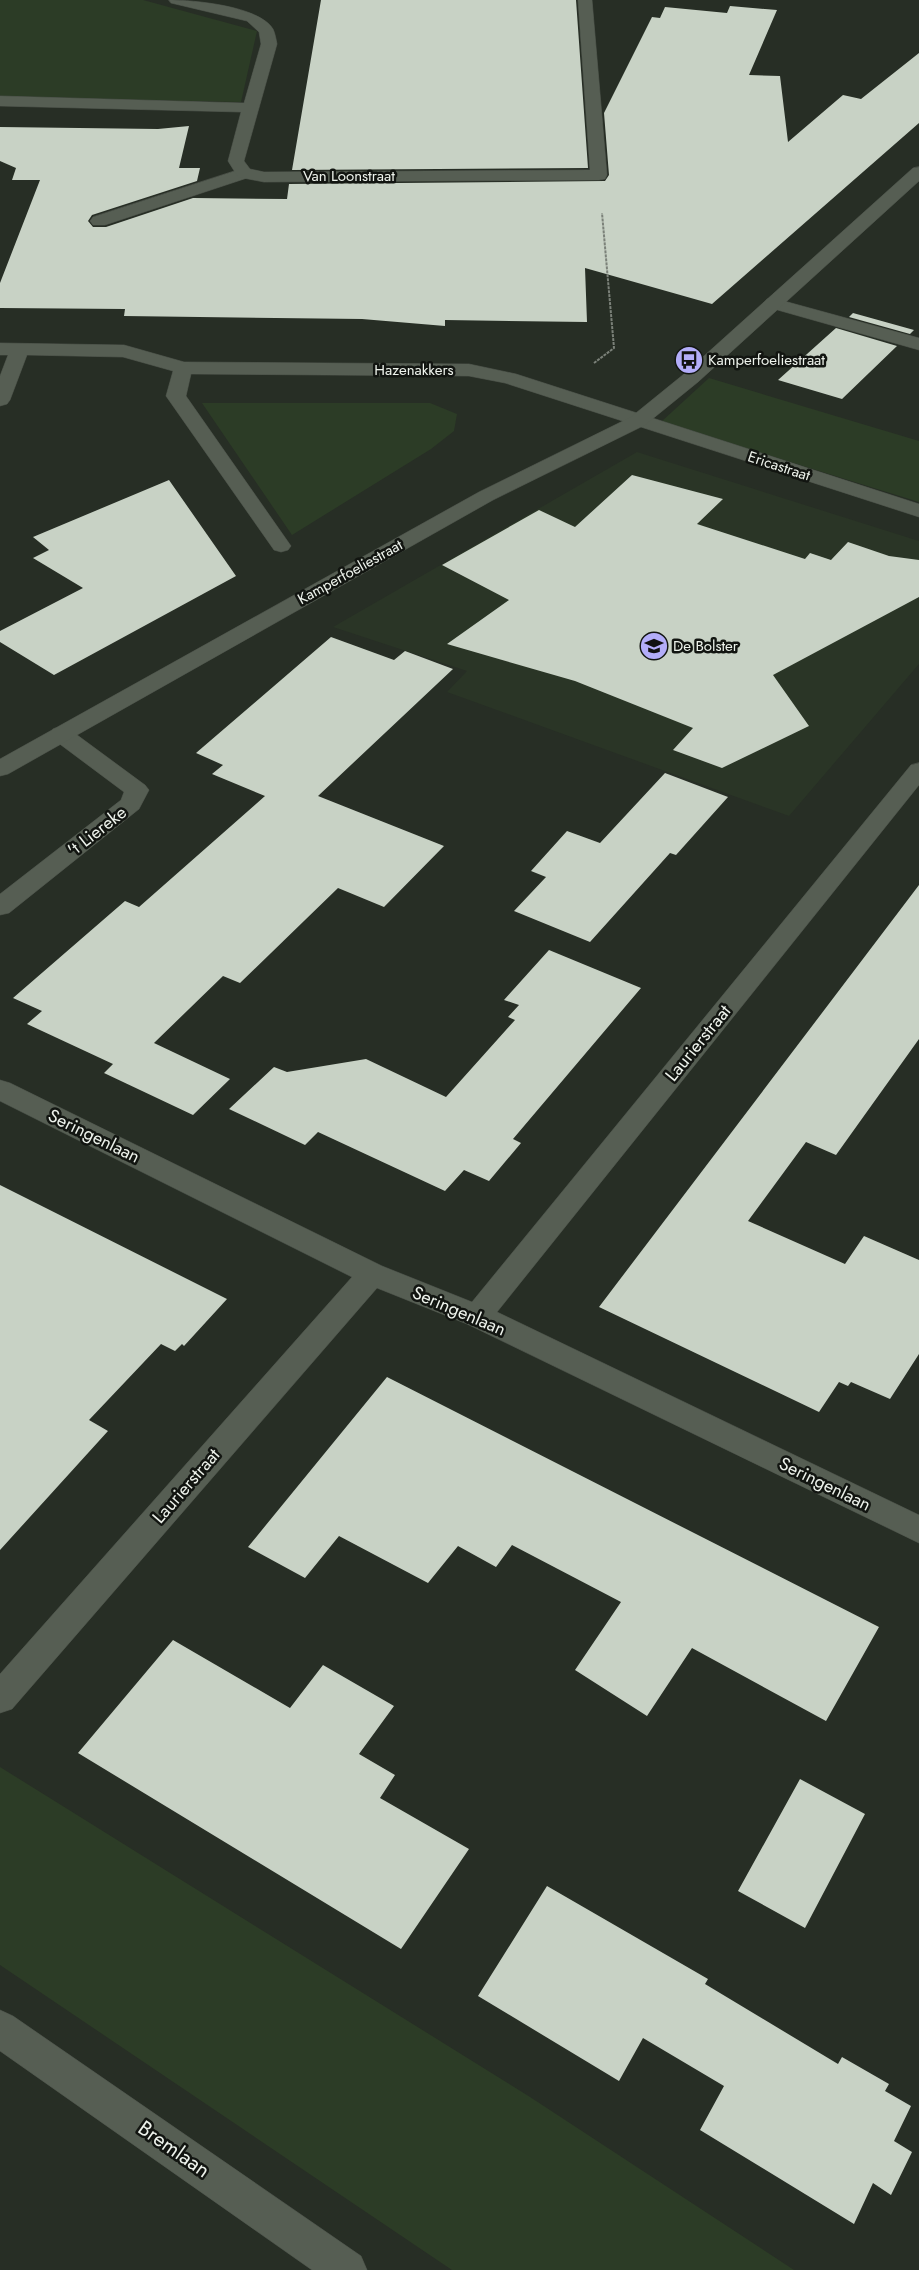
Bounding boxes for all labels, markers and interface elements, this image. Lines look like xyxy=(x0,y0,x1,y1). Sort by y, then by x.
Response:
street label: Van Loonstraat xyxy=(303,165,395,187)
bus stop icon: Kamperfoeliestraat xyxy=(674,345,704,375)
place label: Kamperfoeliestraat xyxy=(708,349,825,371)
street label: Hazenakkers xyxy=(374,359,454,381)
street label: Ericastraat xyxy=(745,446,813,487)
street label: Kamperfoeliestraat xyxy=(294,534,407,610)
school or university icon: De Bolster xyxy=(639,631,669,661)
place label: De Bolster xyxy=(673,635,739,657)
street label: 't Liereke xyxy=(62,800,132,862)
street label: Laurierstraat xyxy=(659,999,737,1087)
street label: Seringenlaan xyxy=(44,1103,144,1169)
street label: Seringenlaan xyxy=(408,1280,510,1342)
street label: Laurierstraat xyxy=(146,1442,226,1529)
street label: Seringenlaan xyxy=(775,1451,875,1517)
street label: Bremlaan xyxy=(132,2113,216,2185)

